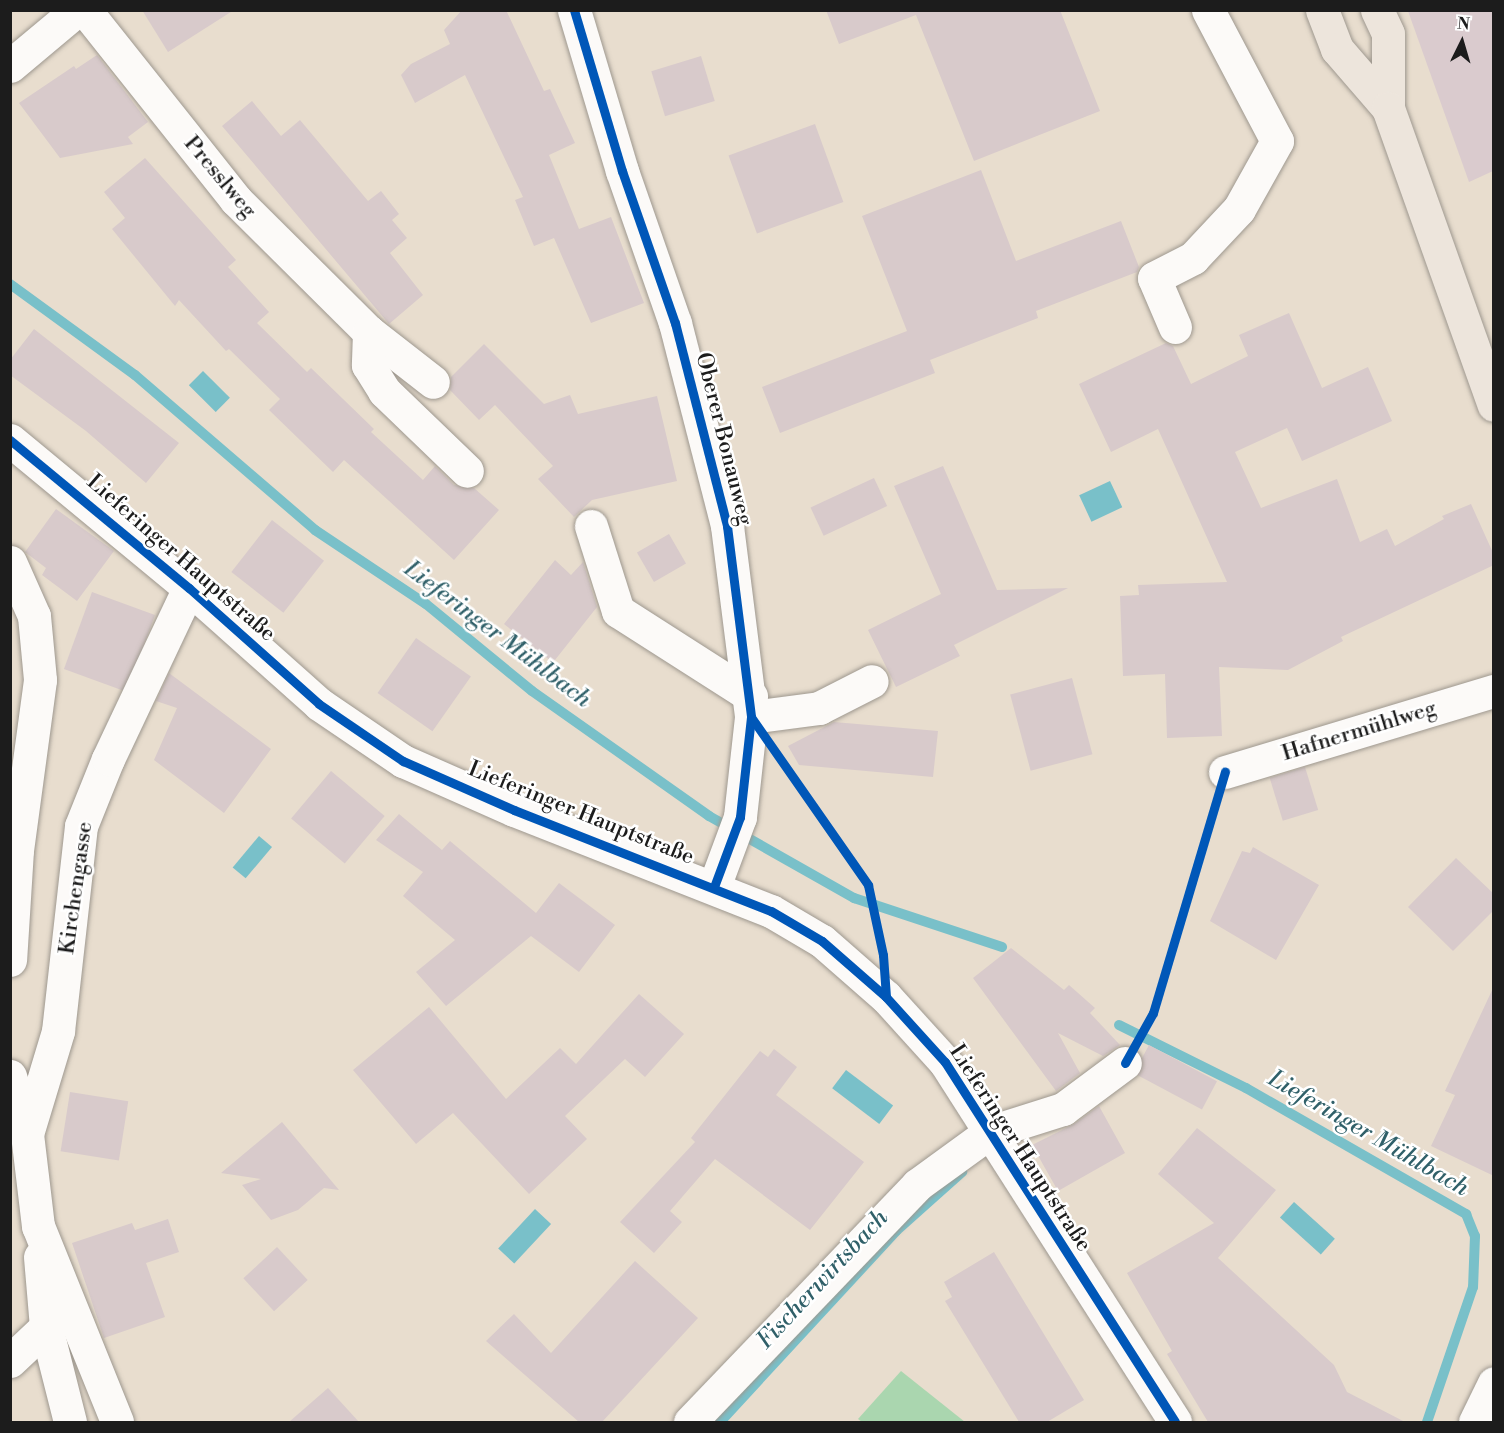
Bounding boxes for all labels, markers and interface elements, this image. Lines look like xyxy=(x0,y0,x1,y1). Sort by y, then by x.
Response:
north arrow xyxy=(1432,12,1492,72)
text: N xyxy=(1456,14,1471,35)
street label: Presslweg xyxy=(178,131,262,223)
street label: Oberer Bonauweg xyxy=(690,350,758,528)
street label: Lieferinger Hauptstraße xyxy=(81,469,281,647)
water label: Lieferinger Mühlbach xyxy=(398,555,596,715)
street label: Hafnermühlweg xyxy=(1279,695,1439,767)
street label: Lieferinger Hauptstraße xyxy=(464,756,698,870)
street label: Kirchengasse xyxy=(54,820,98,956)
street label: Lieferinger Hauptstraße xyxy=(943,1040,1097,1256)
water label: Lieferinger Mühlbach xyxy=(1263,1065,1473,1203)
water label: Fischerwirtsbach xyxy=(751,1204,895,1356)

